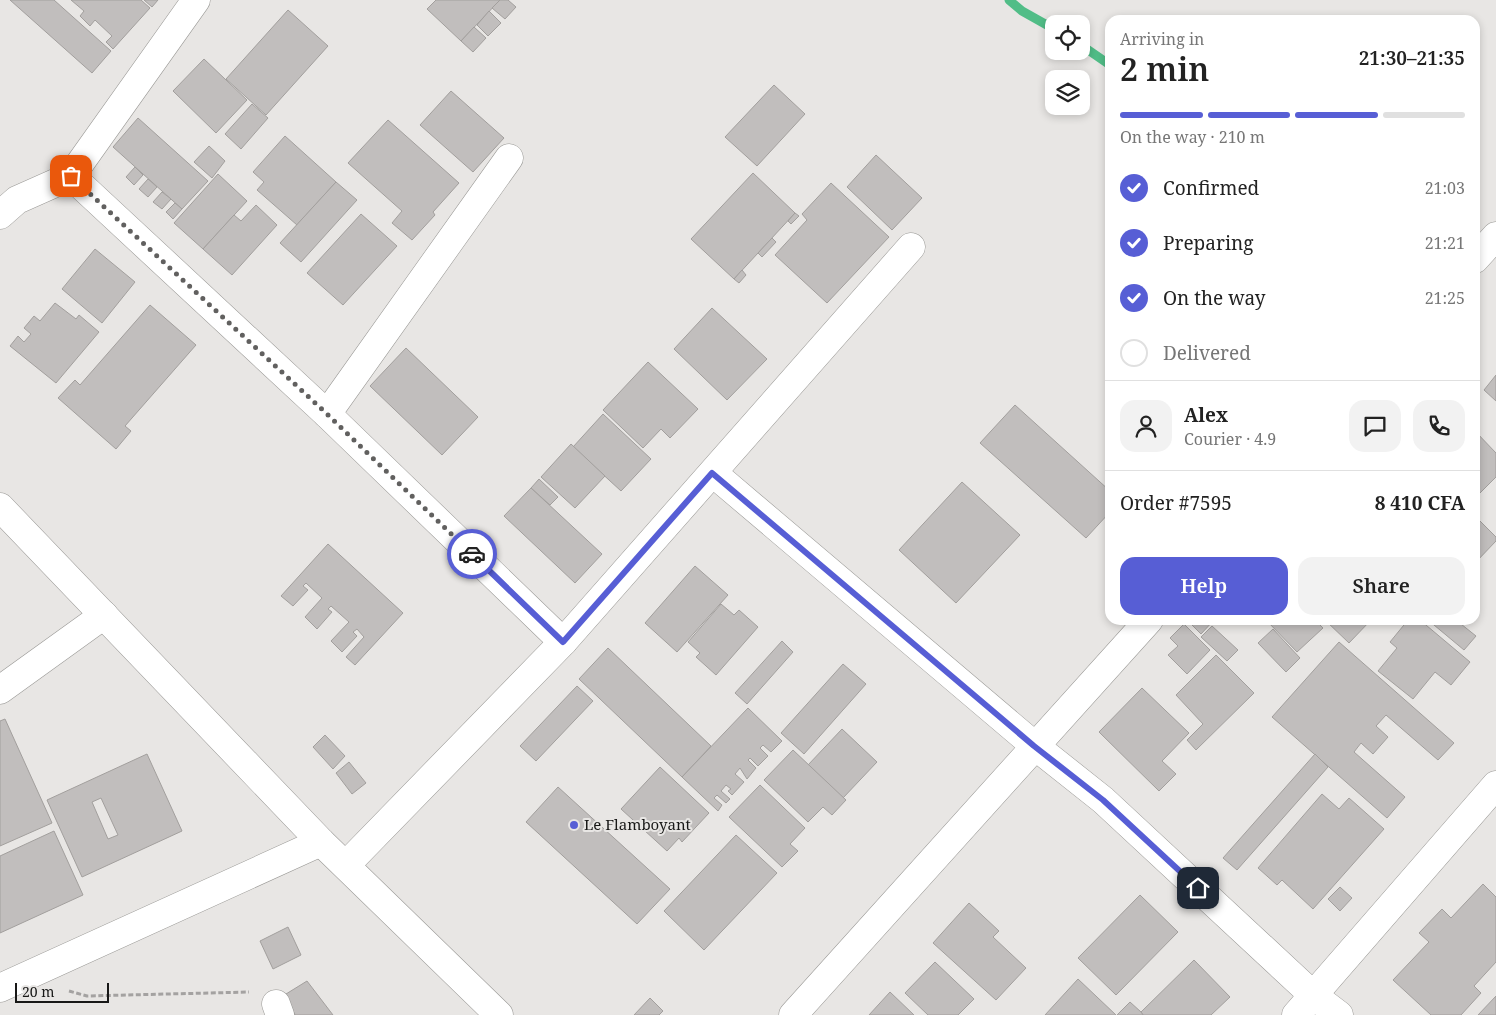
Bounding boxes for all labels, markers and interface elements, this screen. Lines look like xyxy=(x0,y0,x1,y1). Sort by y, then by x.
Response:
map controls xyxy=(1045,15,1090,115)
button: locate xyxy=(1045,15,1090,60)
text: Arriving in xyxy=(1120,28,1204,50)
text: 21:30–21:35 xyxy=(1359,45,1465,71)
text: 2 min xyxy=(1120,47,1209,90)
button: layers xyxy=(1045,70,1090,115)
text: On the way · 210 m xyxy=(1120,126,1265,148)
pin xyxy=(50,155,92,197)
icon: bag xyxy=(57,162,85,190)
icon: check xyxy=(1120,174,1148,202)
text: Confirmed xyxy=(1163,175,1259,201)
text: 21:03 xyxy=(1425,177,1465,199)
icon: check xyxy=(1120,229,1148,257)
text: Preparing xyxy=(1163,230,1253,256)
text: 21:21 xyxy=(1425,232,1465,254)
icon: check xyxy=(1120,284,1148,312)
text: On the way xyxy=(1163,285,1266,311)
text: 21:25 xyxy=(1425,287,1465,309)
text: Delivered xyxy=(1163,340,1251,366)
button: person xyxy=(1120,400,1172,452)
button: chat xyxy=(1349,400,1401,452)
button: phone xyxy=(1413,400,1465,452)
text: Alex xyxy=(1184,402,1228,428)
text: Courier · 4.9 xyxy=(1184,428,1276,450)
text: Order #7595 xyxy=(1120,490,1232,516)
text: 8 410 CFA xyxy=(1375,490,1465,516)
courier xyxy=(447,529,497,579)
icon: car xyxy=(458,540,486,568)
button: Help xyxy=(1120,557,1288,615)
button: Share xyxy=(1298,557,1465,615)
place label: Le Flamboyant xyxy=(584,814,691,834)
marker: Le Flamboyant xyxy=(568,819,580,831)
pin xyxy=(1177,867,1219,909)
icon: home xyxy=(1184,874,1212,902)
scale bar xyxy=(15,980,109,1003)
text: 20 m xyxy=(22,982,55,1001)

